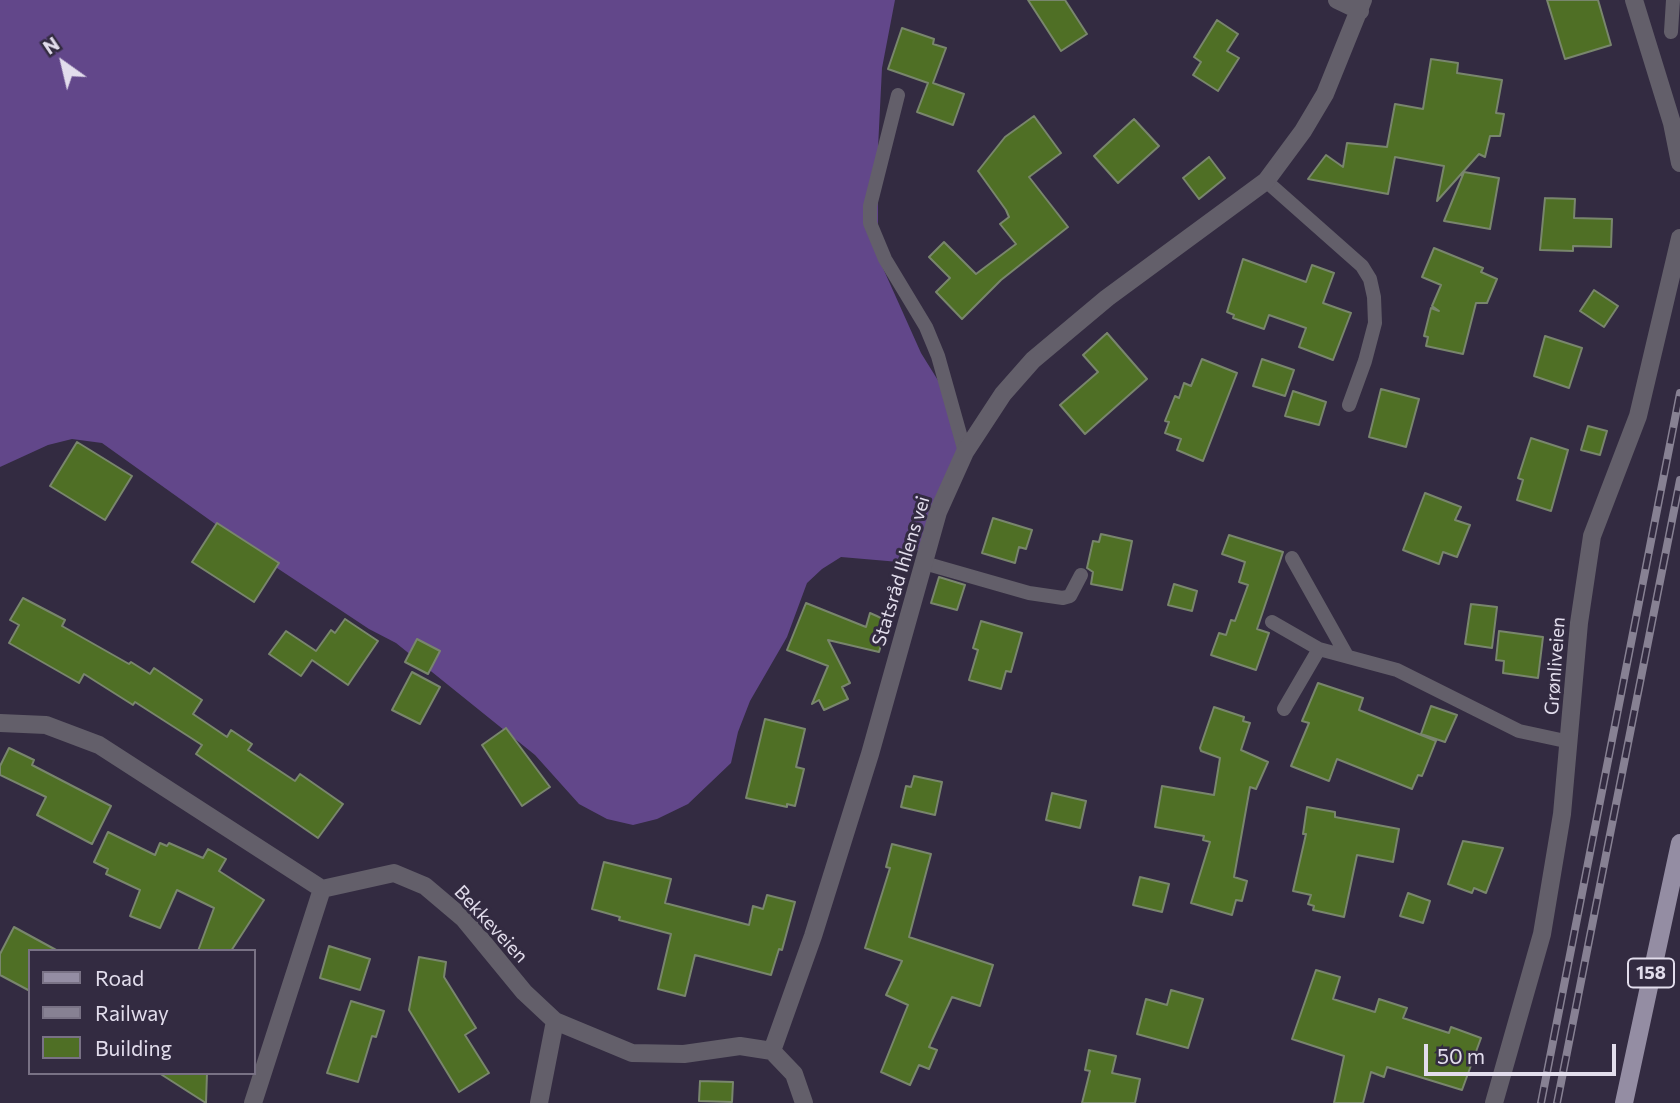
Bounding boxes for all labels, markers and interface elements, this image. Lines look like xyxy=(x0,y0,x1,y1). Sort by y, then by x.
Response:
north arrow xyxy=(28,28,98,98)
text: N xyxy=(39,32,63,59)
street label: Statsråd Ihlens vei xyxy=(867,493,935,649)
street label: Grønliveien xyxy=(1540,616,1570,716)
street label: Bekkeveien xyxy=(449,881,533,967)
legend xyxy=(28,949,256,1075)
road number: 158 xyxy=(1628,958,1674,988)
text: Road xyxy=(95,965,144,990)
text: Railway xyxy=(95,1000,169,1025)
scale bar xyxy=(1428,1030,1620,1074)
text: Building xyxy=(95,1035,172,1060)
text: 50 m xyxy=(1437,1043,1485,1068)

